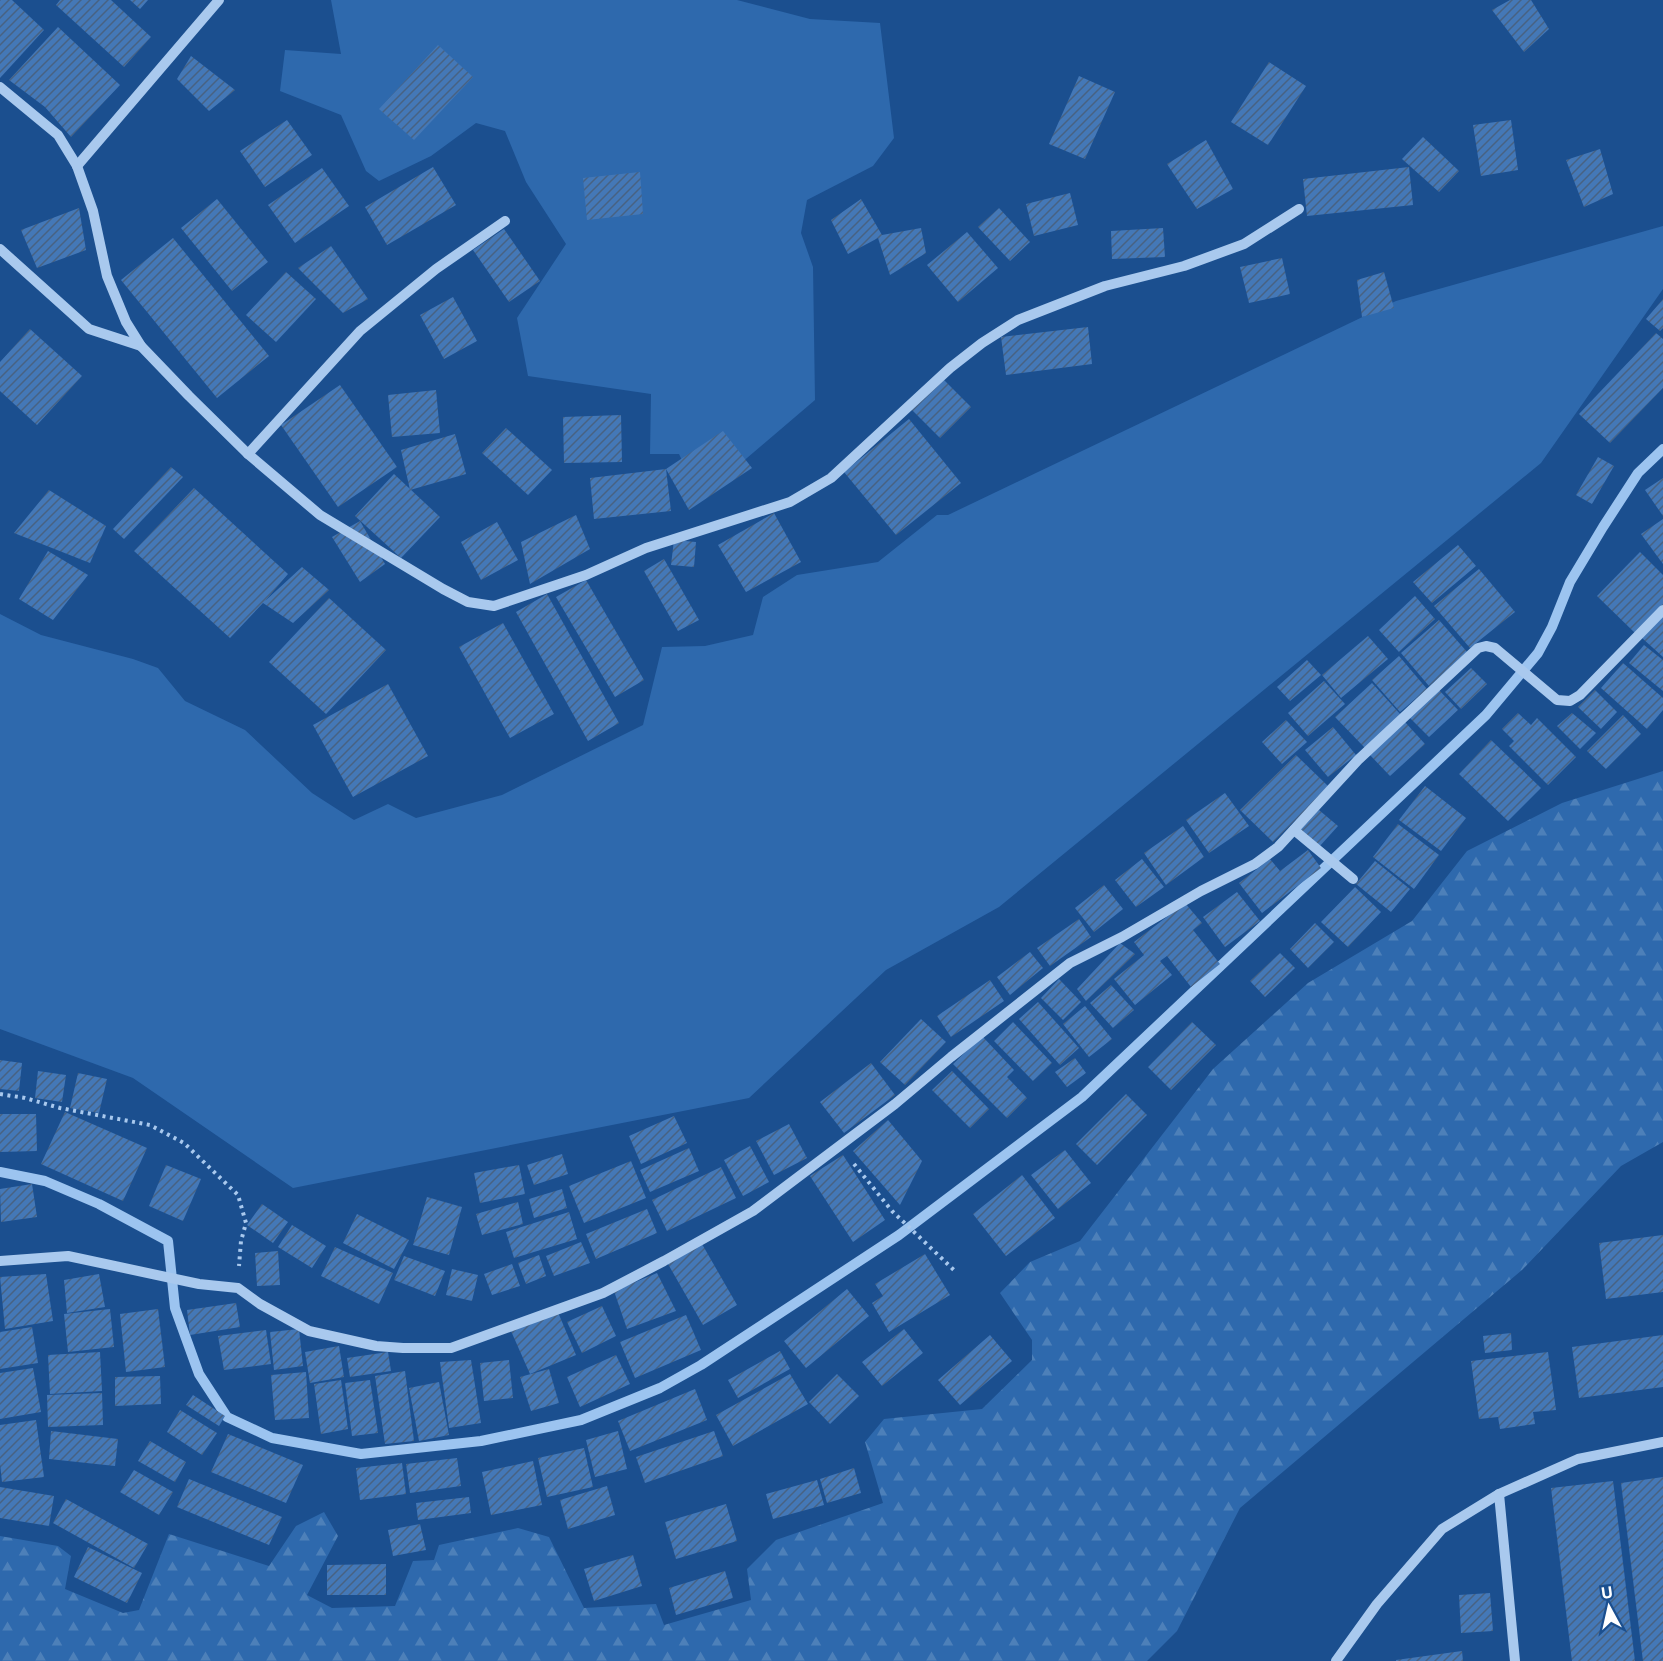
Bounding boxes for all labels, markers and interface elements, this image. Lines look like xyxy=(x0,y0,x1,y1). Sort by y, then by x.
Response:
north arrow xyxy=(1579,1577,1639,1637)
text: U xyxy=(1599,1580,1614,1604)

